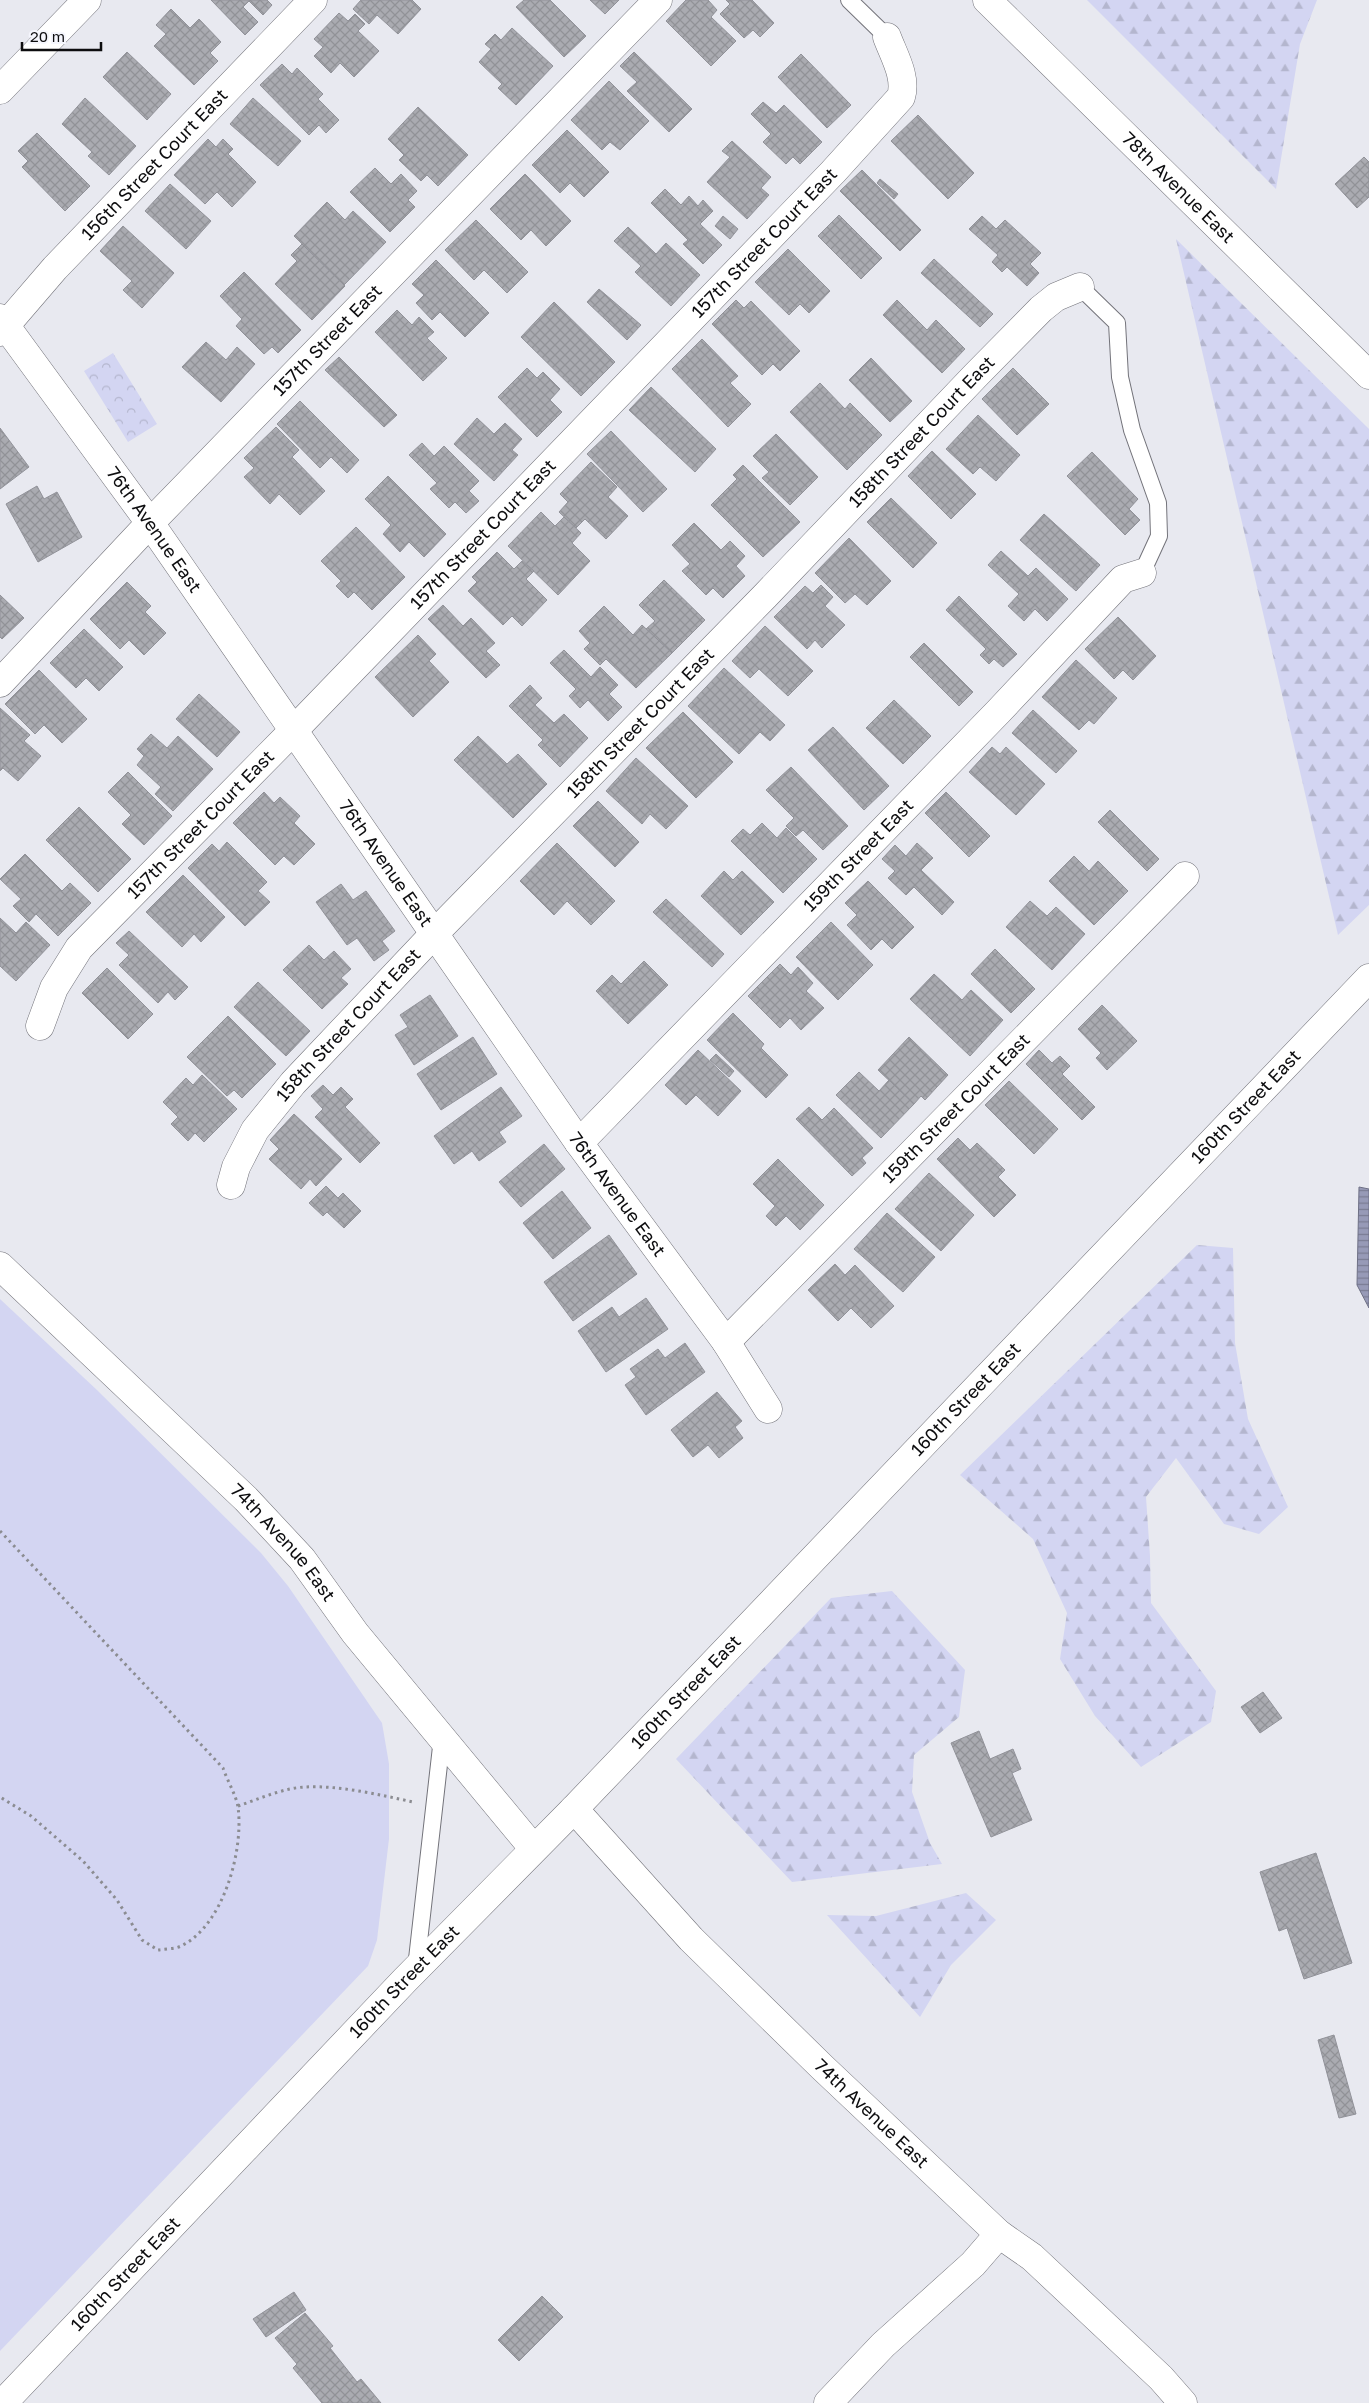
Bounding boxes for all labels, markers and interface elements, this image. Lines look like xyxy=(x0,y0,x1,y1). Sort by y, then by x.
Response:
scale bar xyxy=(22,20,101,52)
text: 20 m xyxy=(30,27,65,45)
street label: 156th Street Court East xyxy=(76,84,232,244)
street label: 78th Avenue East xyxy=(1118,127,1240,247)
street label: 157th Street Court East xyxy=(686,163,841,322)
street label: 157th Street East xyxy=(268,279,386,400)
street label: 158th Street Court East xyxy=(844,351,999,512)
street label: 157th Street Court East xyxy=(405,454,560,613)
street label: 76th Avenue East xyxy=(103,462,207,597)
street label: 158th Street Court East xyxy=(561,643,718,802)
street label: 157th Street Court East xyxy=(122,745,278,903)
street label: 159th Street East xyxy=(798,794,917,916)
street label: 76th Avenue East xyxy=(335,795,438,930)
street label: 158th Street Court East xyxy=(271,943,425,1105)
street label: 159th Street Court East xyxy=(877,1028,1034,1187)
street label: 160th Street East xyxy=(1186,1044,1305,1167)
street label: 76th Avenue East xyxy=(565,1128,671,1260)
street label: 160th Street East xyxy=(906,1337,1025,1460)
street label: 74th Avenue East xyxy=(226,1478,341,1605)
street label: 160th Street East xyxy=(626,1630,745,1753)
street label: 160th Street East xyxy=(344,1920,463,2042)
street label: 74th Avenue East xyxy=(810,2054,934,2172)
street label: 160th Street East xyxy=(66,2212,184,2335)

